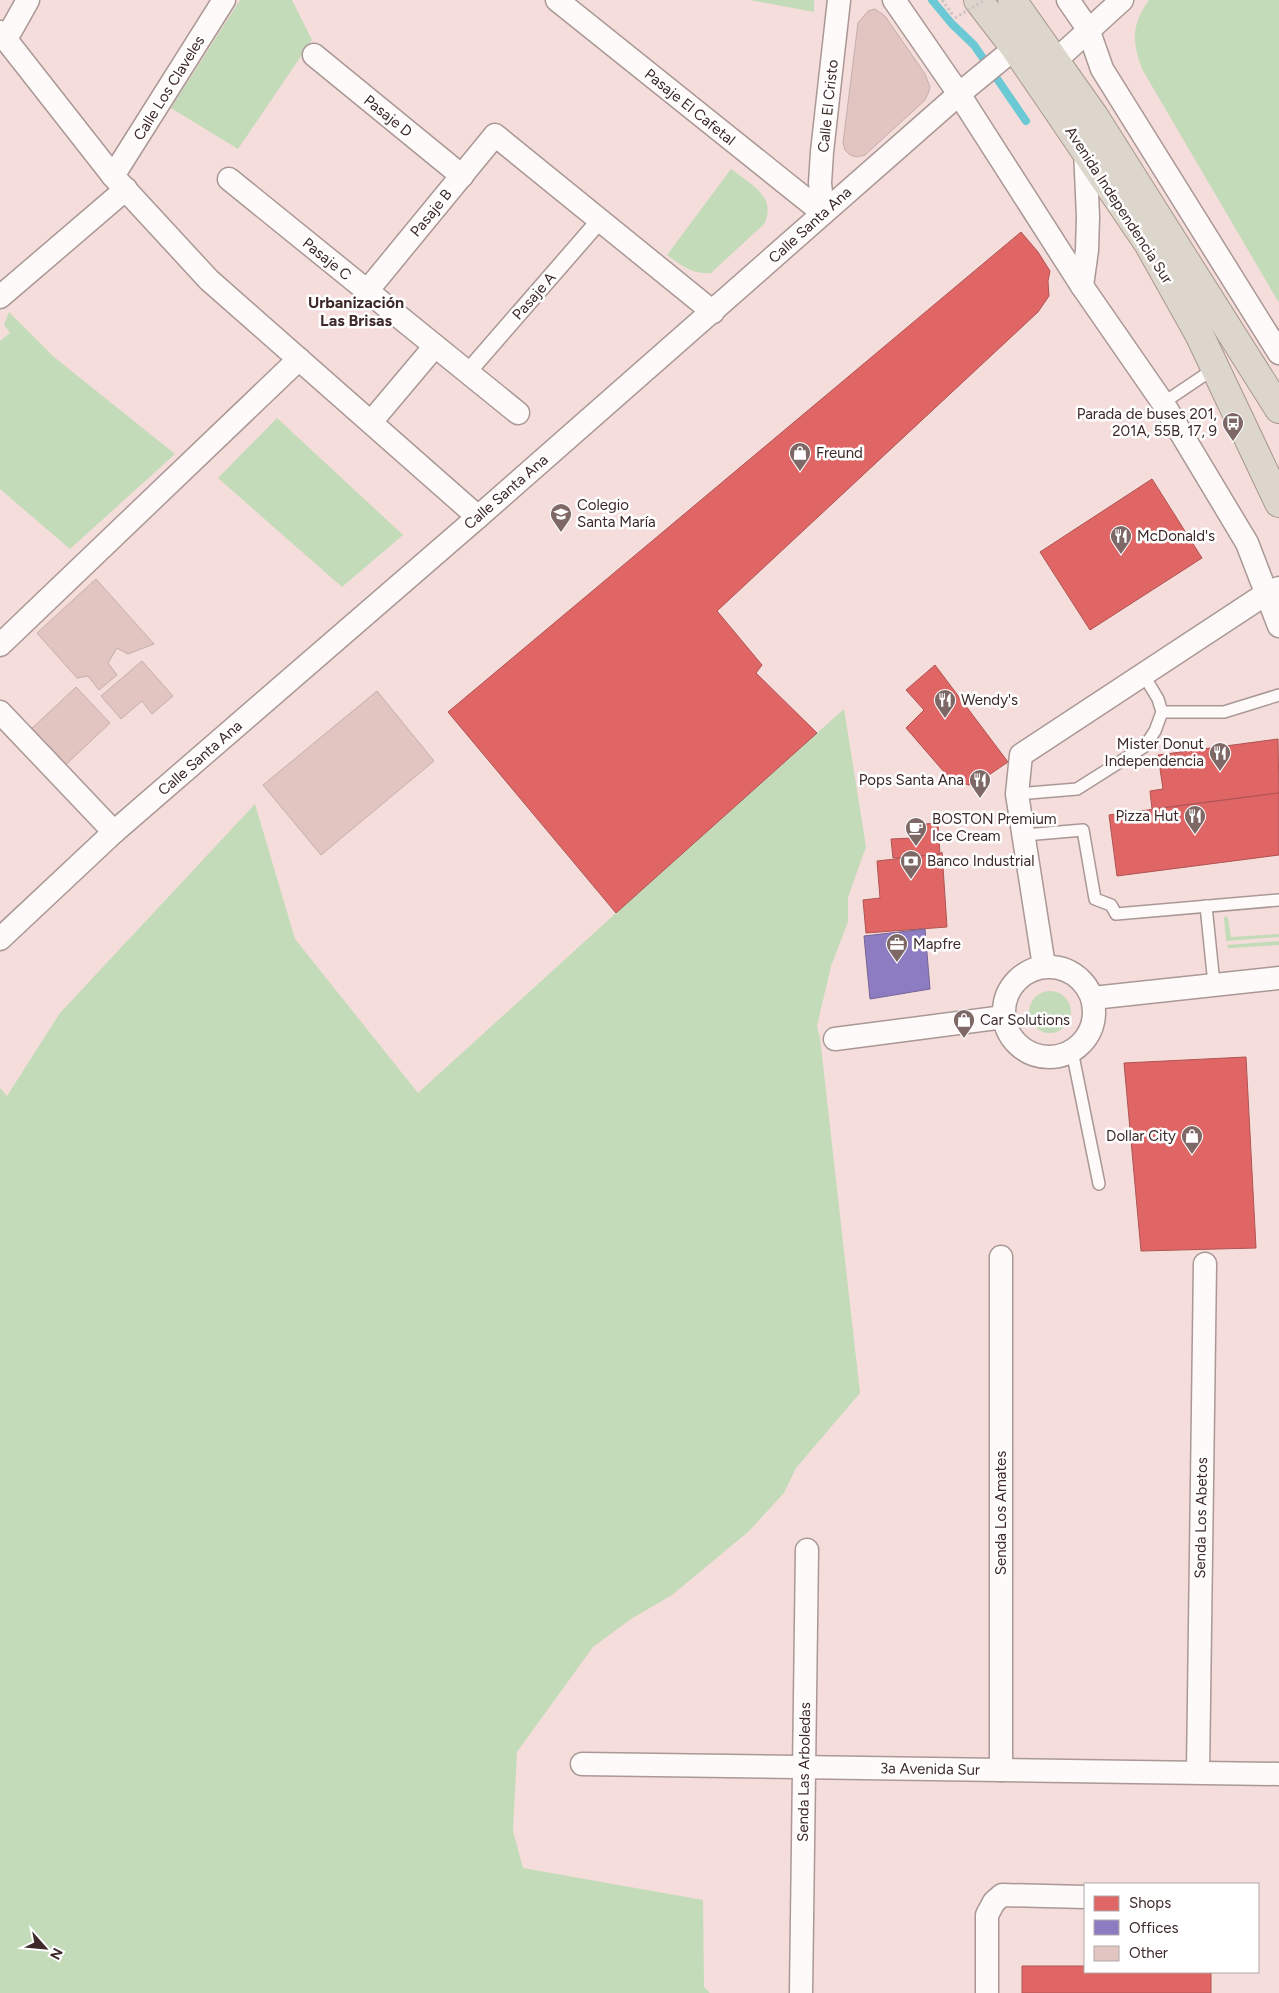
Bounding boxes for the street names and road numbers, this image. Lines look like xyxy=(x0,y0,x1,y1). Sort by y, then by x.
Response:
street label: Calle Los Claveles xyxy=(130,32,208,144)
street label: Calle El Cristo xyxy=(814,58,842,153)
street label: Pasaje El Cafetal xyxy=(641,65,739,149)
street label: Pasaje D xyxy=(360,91,416,141)
street label: Avenida Independencia Sur xyxy=(1061,123,1177,287)
street label: Calle Santa Ana xyxy=(765,183,855,267)
street label: Pasaje B xyxy=(406,186,456,240)
street label: Pasaje C xyxy=(299,234,355,284)
street label: Pasaje A xyxy=(509,269,559,323)
street label: Calle Santa Ana xyxy=(460,451,552,533)
street label: Calle Santa Ana xyxy=(154,717,246,799)
street label: Senda Los Amates xyxy=(992,1451,1010,1575)
street label: Senda Los Abetos xyxy=(1191,1457,1211,1579)
street label: Senda Las Arboledas xyxy=(794,1702,814,1842)
street label: 3a Avenida Sur xyxy=(880,1759,980,1779)

